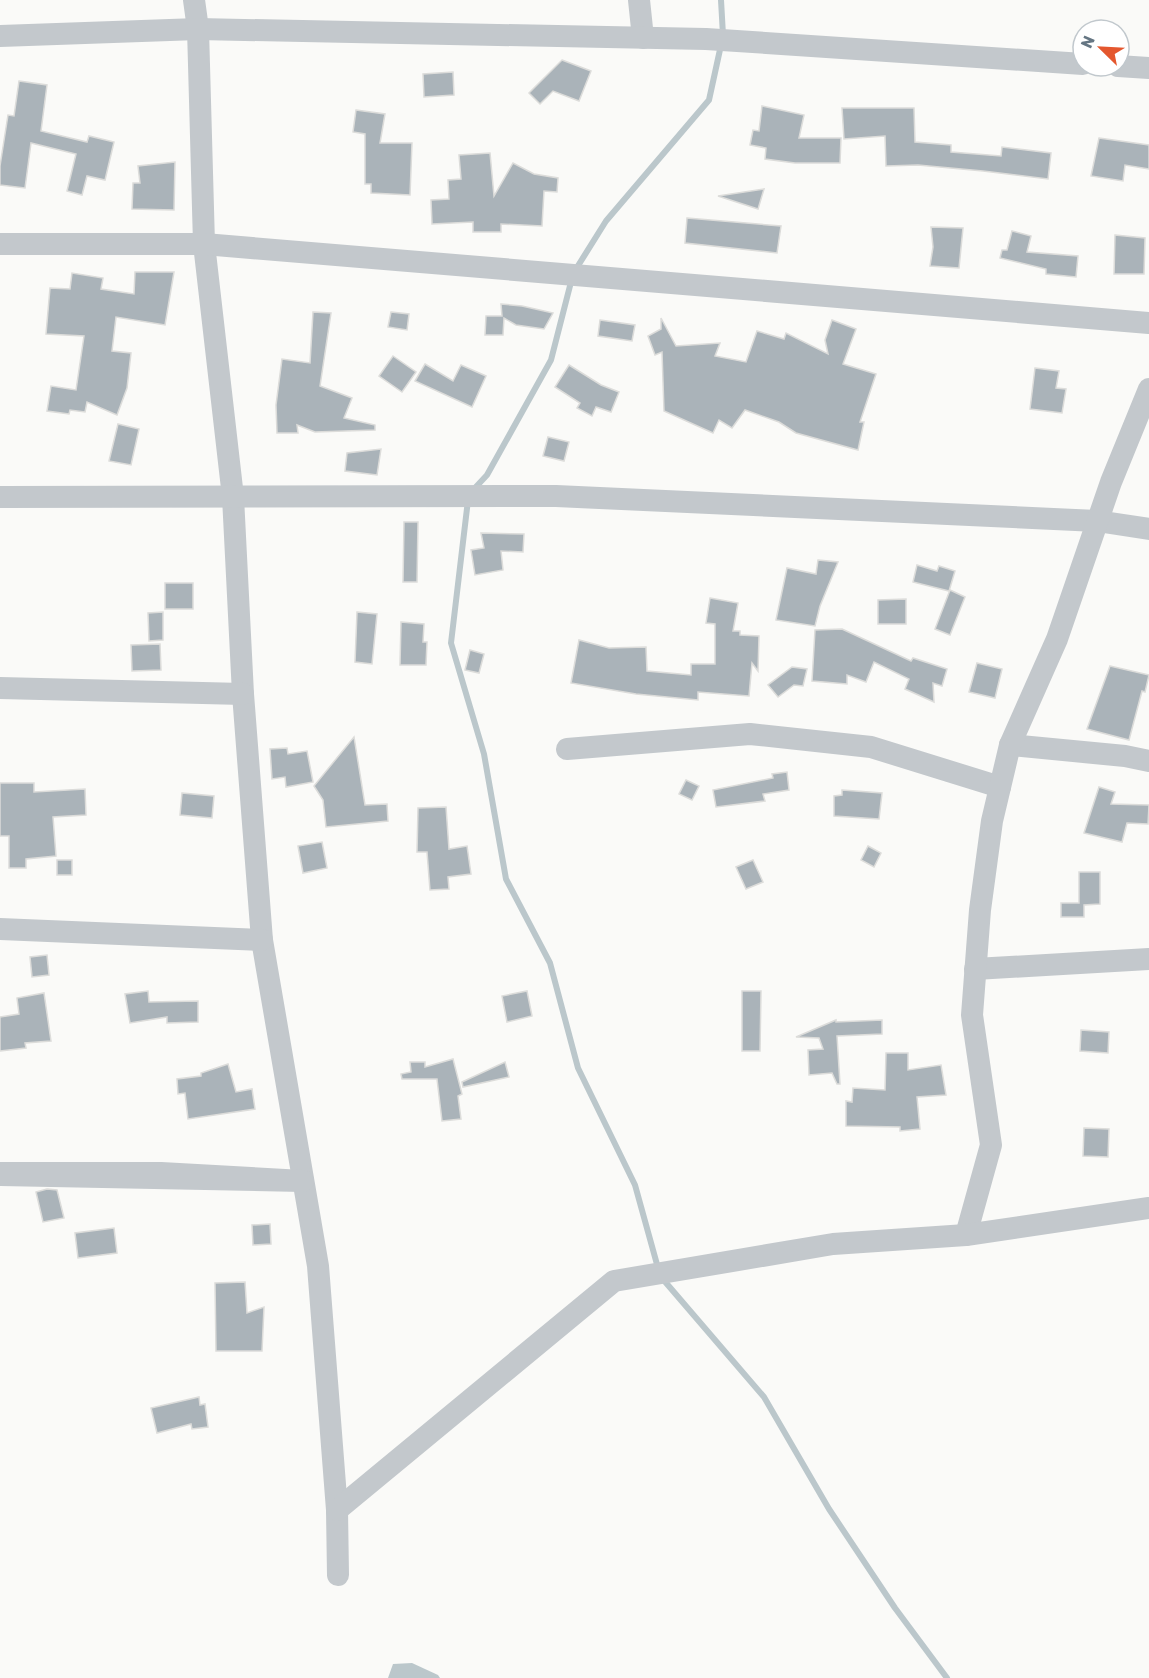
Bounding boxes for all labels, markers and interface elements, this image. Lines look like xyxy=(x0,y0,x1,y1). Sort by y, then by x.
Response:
north arrow xyxy=(1071,18,1131,78)
text: N xyxy=(1077,33,1099,51)

